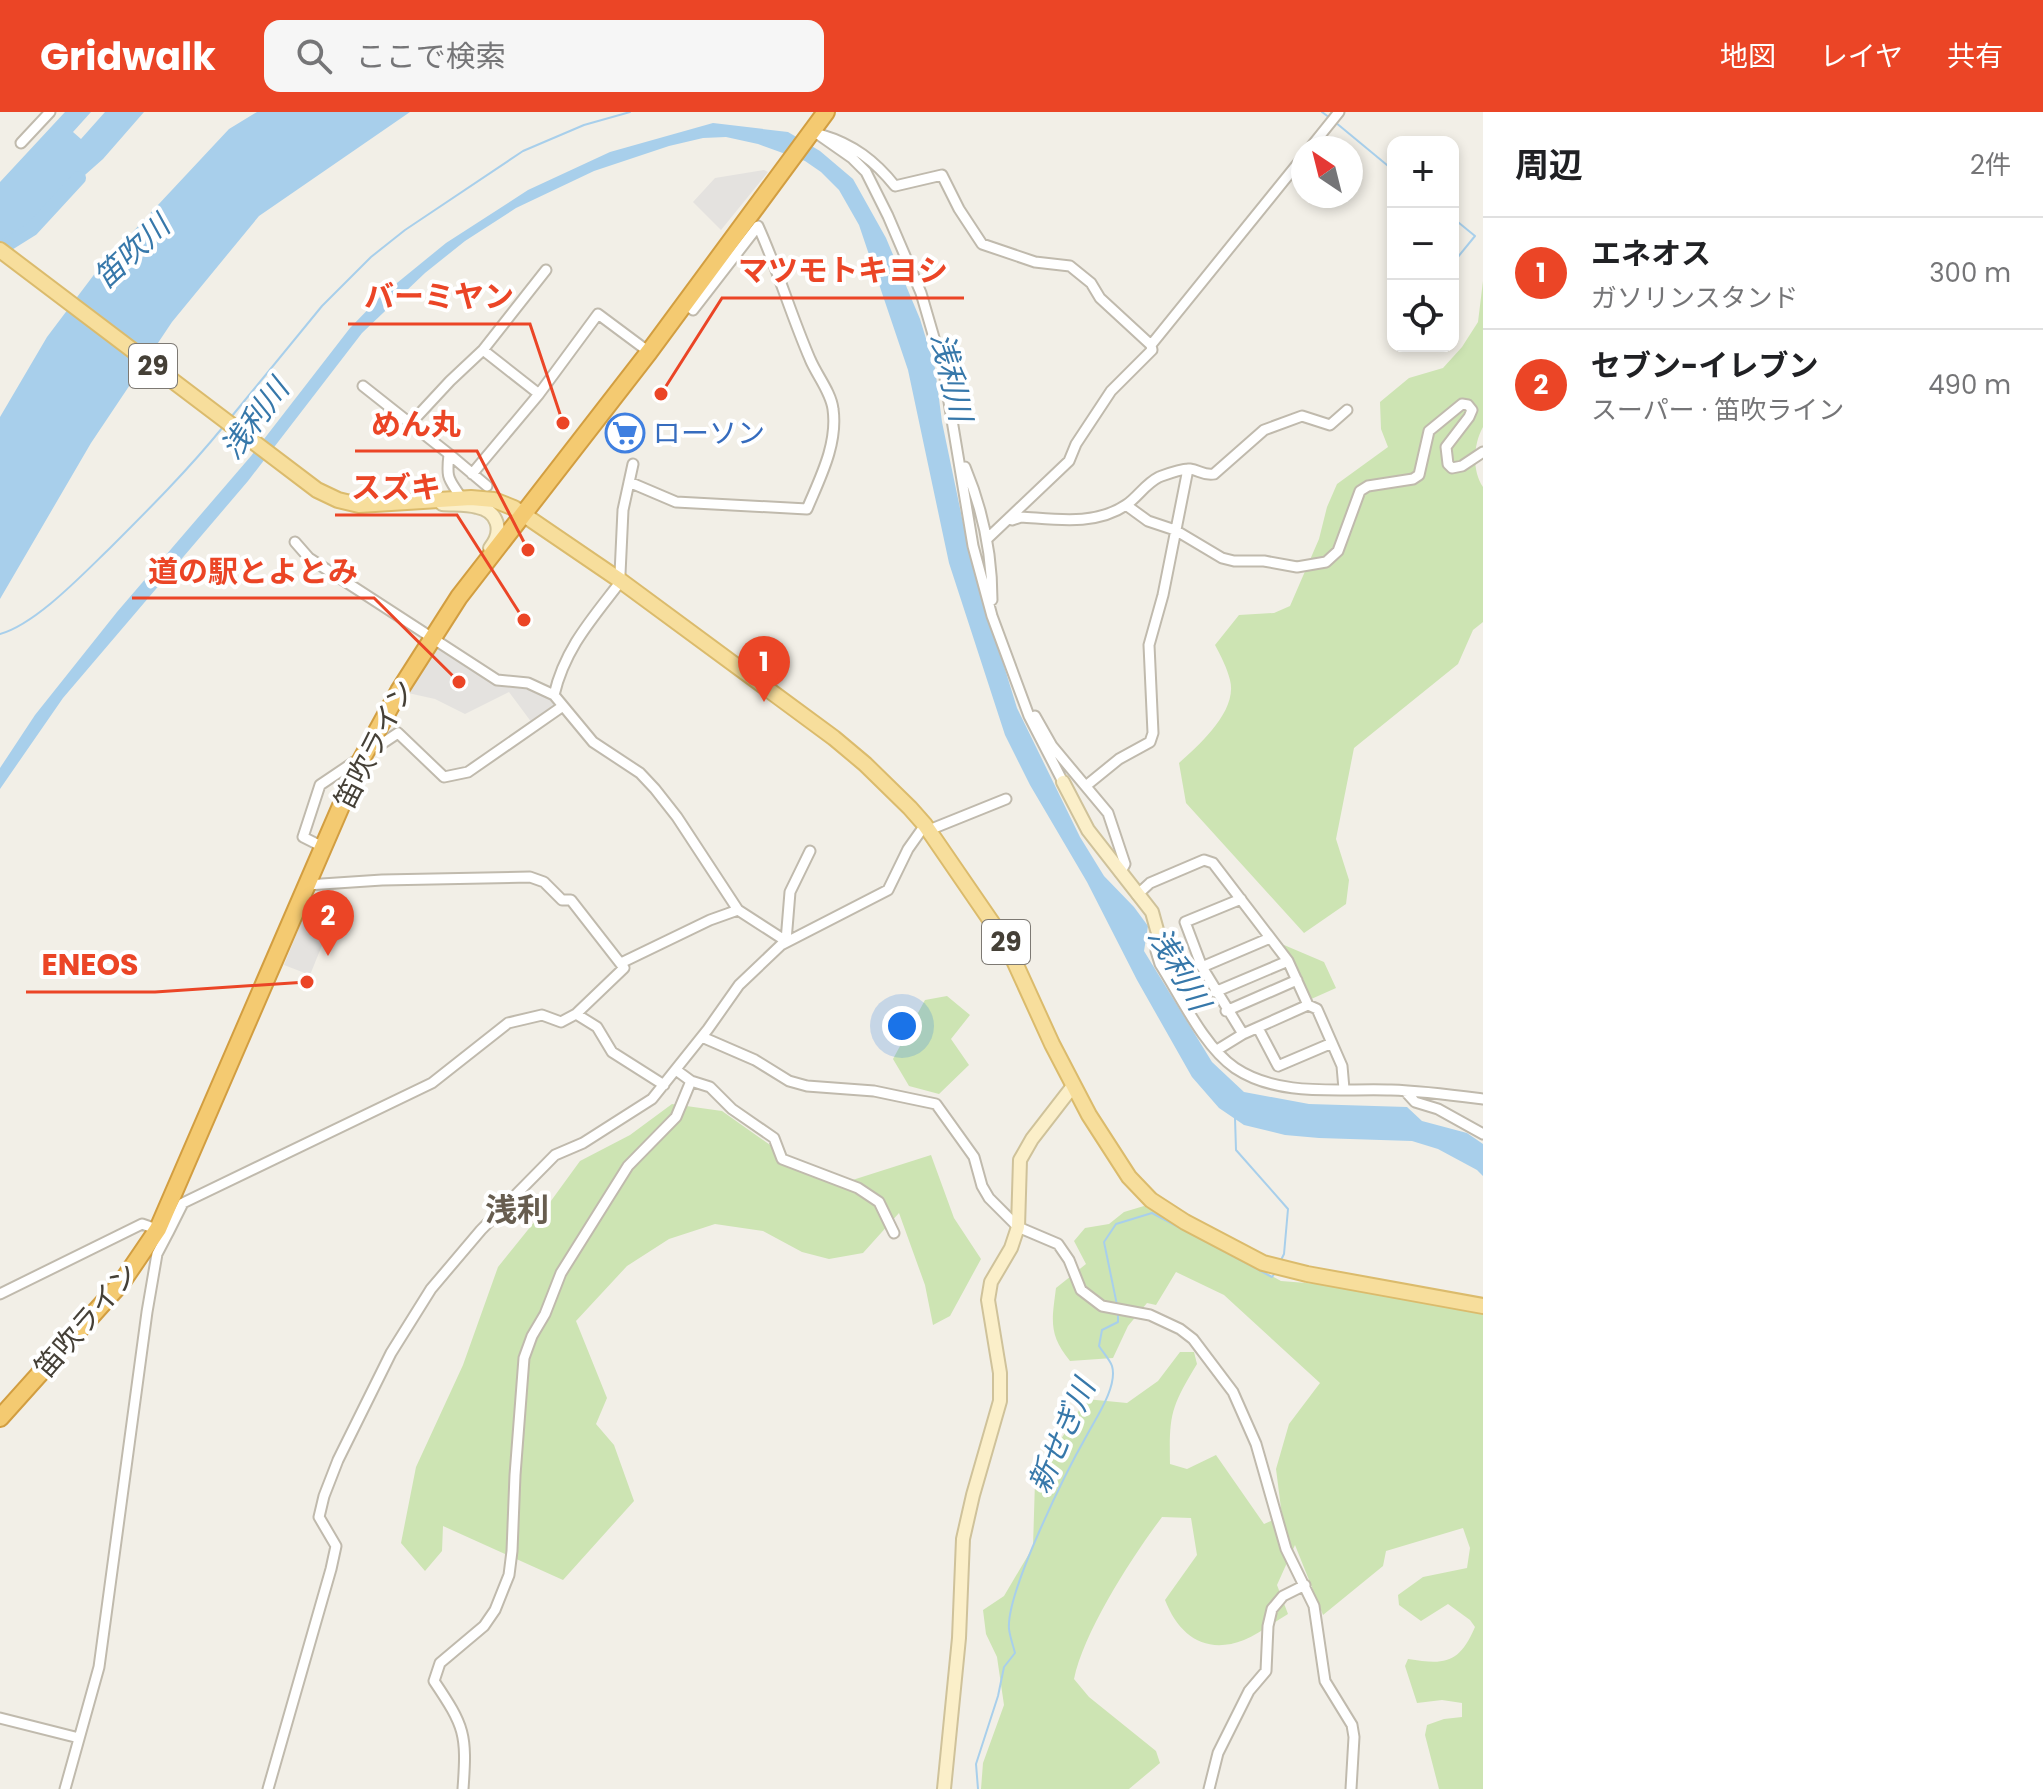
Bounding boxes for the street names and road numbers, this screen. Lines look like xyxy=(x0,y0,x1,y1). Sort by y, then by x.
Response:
road number: 29 xyxy=(129,344,177,388)
street label: 笛吹ライン xyxy=(325,673,424,815)
road number: 29 xyxy=(982,920,1030,964)
street label: 笛吹ライン xyxy=(26,1255,147,1386)

